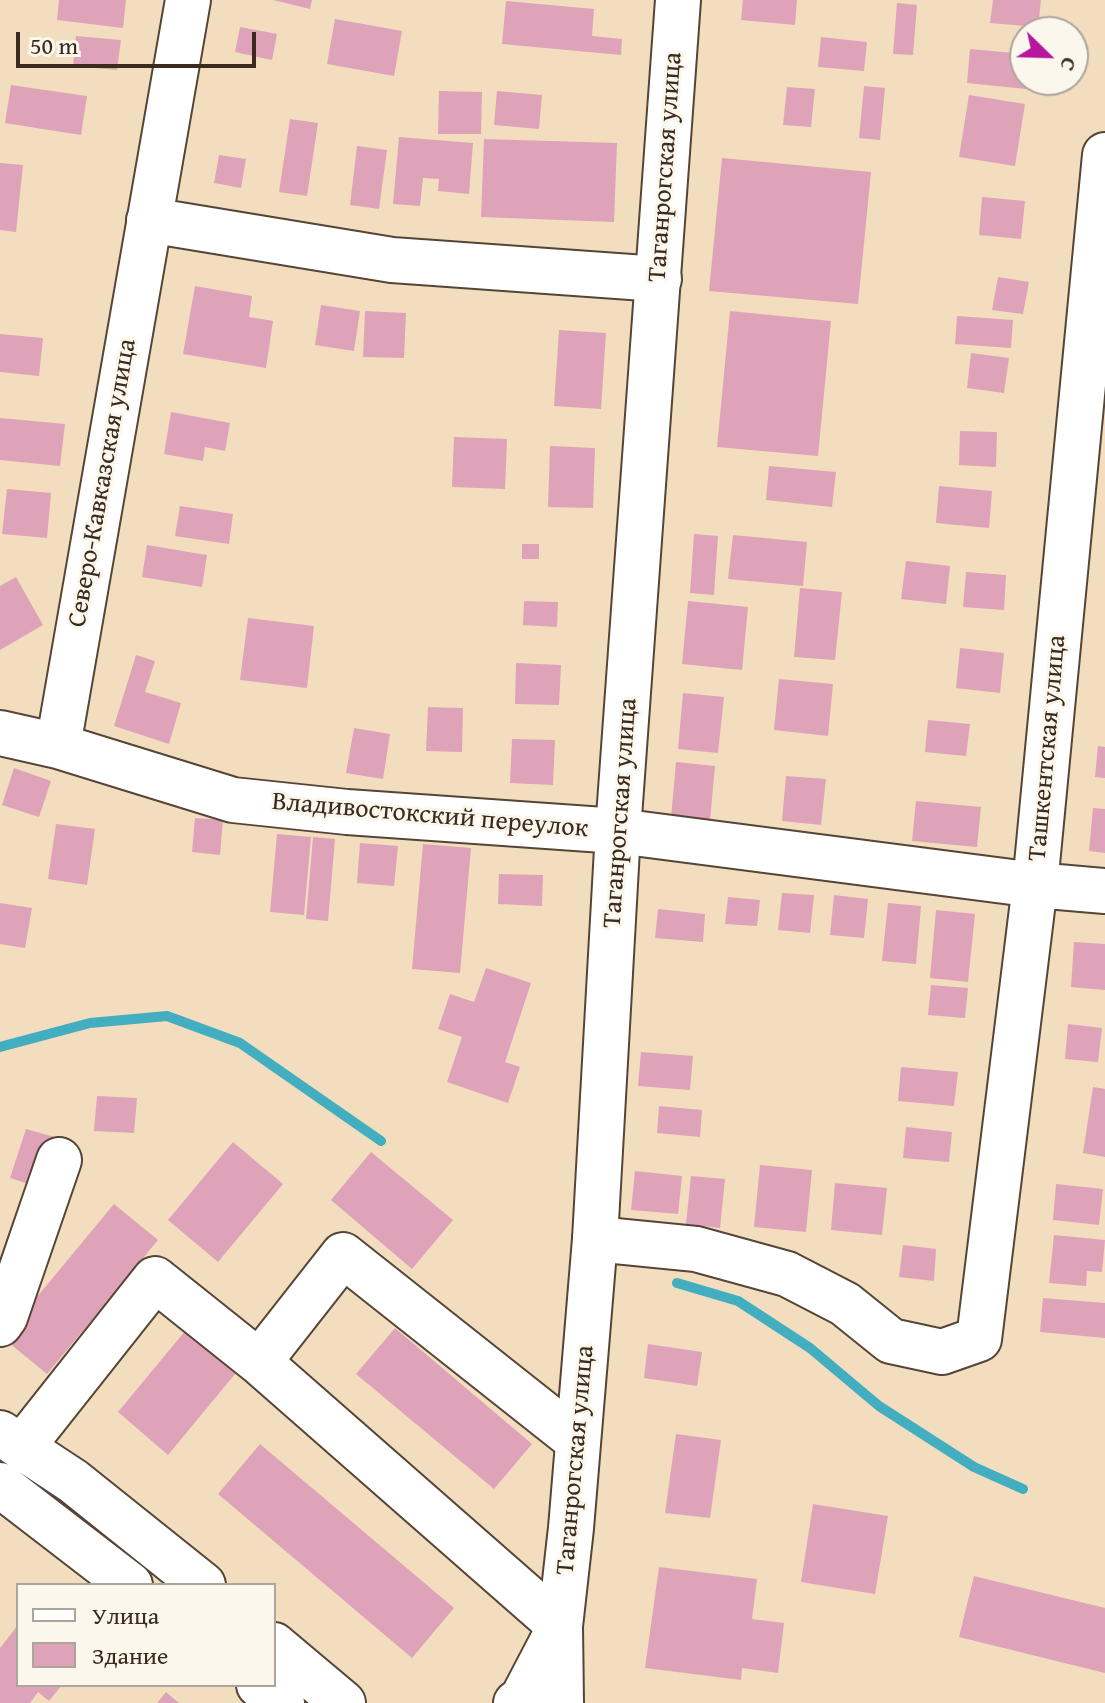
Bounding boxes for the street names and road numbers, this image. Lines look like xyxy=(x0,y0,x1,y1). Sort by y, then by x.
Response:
street label: Таганрогская улица xyxy=(642,51,690,283)
street label: Северо-Кавказская улица xyxy=(62,336,144,630)
street label: Ташкентская улица xyxy=(1023,634,1073,862)
street label: Таганрогская улица xyxy=(597,697,645,929)
street label: Владивостокский переулок xyxy=(271,787,589,845)
street label: Таганрогская улица xyxy=(550,1344,602,1576)

